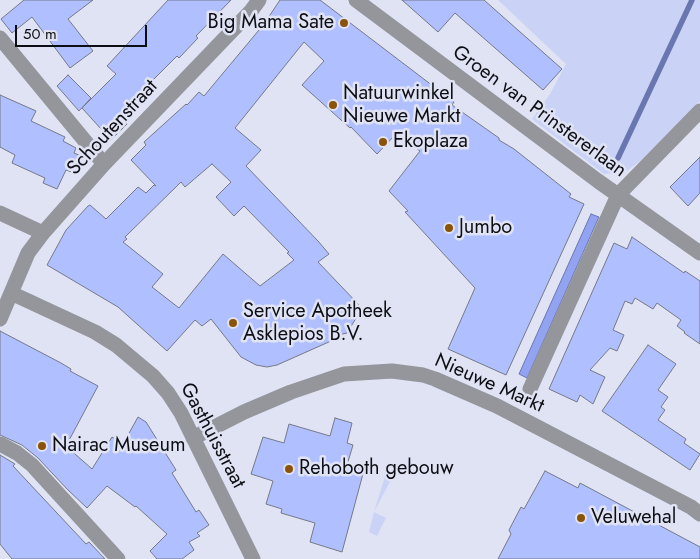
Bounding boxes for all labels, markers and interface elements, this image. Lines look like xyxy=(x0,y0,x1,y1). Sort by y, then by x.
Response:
place label: Big Mama Sate xyxy=(208,11,334,35)
scale bar xyxy=(18,15,150,47)
marker: Big Mama Sate xyxy=(338,17,350,29)
text: 50 m xyxy=(23,23,57,45)
street label: Groen van Prinstererlaan xyxy=(447,41,631,183)
street label: Schoutenstraat xyxy=(63,75,163,181)
place label: Natuurwinkel Nieuwe Markt xyxy=(343,82,460,129)
marker: Natuurwinkel Nieuwe Markt xyxy=(327,99,339,111)
place label: Ekoplaza xyxy=(393,130,468,154)
marker: Ekoplaza xyxy=(377,136,389,148)
place label: Jumbo xyxy=(459,216,512,240)
marker: Jumbo xyxy=(443,222,455,234)
place label: Service Apotheek Asklepios B.V. xyxy=(243,300,392,347)
marker: Service Apotheek Asklepios B.V. xyxy=(227,317,239,329)
street label: Nieuwe Markt xyxy=(431,349,547,419)
street label: Gasthuisstraat xyxy=(174,379,250,493)
place label: Nairac Museum xyxy=(52,434,186,458)
marker: Nairac Museum xyxy=(36,440,48,452)
place label: Rehoboth gebouw xyxy=(299,457,454,481)
marker: Rehoboth gebouw xyxy=(283,463,295,475)
place label: Veluwehal xyxy=(591,506,676,530)
marker: Veluwehal xyxy=(575,512,587,524)

